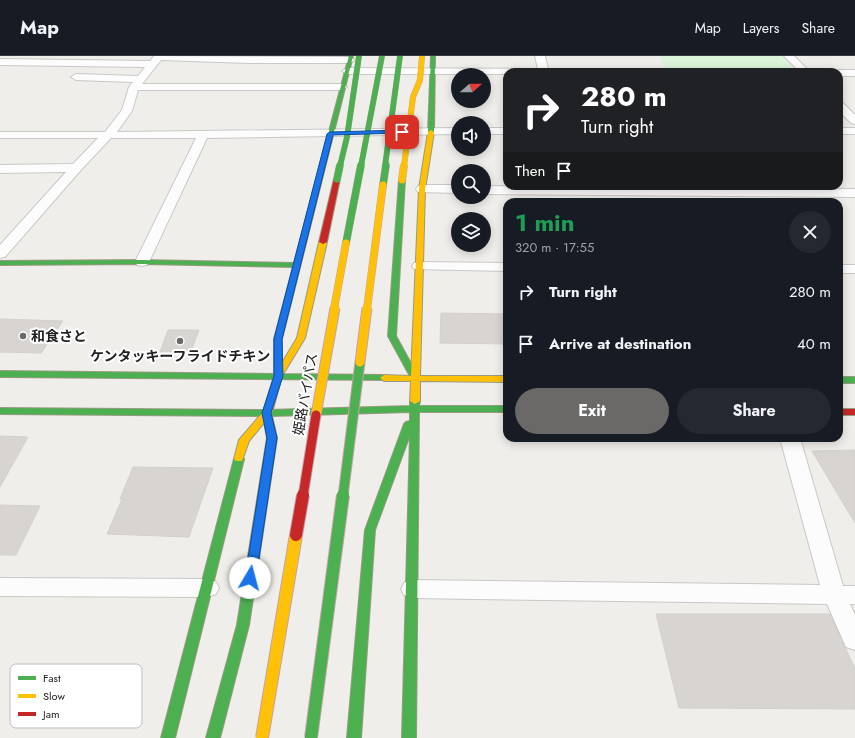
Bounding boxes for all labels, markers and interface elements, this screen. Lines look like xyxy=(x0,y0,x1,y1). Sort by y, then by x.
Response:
text: Map xyxy=(20,14,59,41)
text: Map xyxy=(695,18,721,38)
text: Layers xyxy=(743,18,779,38)
text: Share xyxy=(801,18,835,38)
north arrow xyxy=(451,68,491,108)
map controls xyxy=(451,68,491,252)
text: 280 m xyxy=(581,76,667,117)
icon: right xyxy=(515,84,567,136)
text: Turn right xyxy=(581,114,653,140)
pin xyxy=(385,115,419,149)
button: sound xyxy=(451,116,491,156)
icon: arrive xyxy=(391,121,413,143)
text: Then xyxy=(515,160,545,182)
icon: arrive xyxy=(553,160,575,182)
button: search xyxy=(451,164,491,204)
text: 1 min xyxy=(515,205,575,240)
button: close xyxy=(789,211,831,253)
button: layers xyxy=(451,212,491,252)
text: 320 m · 17:55 xyxy=(515,238,594,257)
icon: right xyxy=(515,281,537,303)
text: Turn right xyxy=(549,281,617,303)
text: 280 m xyxy=(789,281,831,303)
place label: 和食さと xyxy=(31,326,87,346)
marker: 和食さと xyxy=(18,331,28,341)
icon: arrive xyxy=(515,333,537,355)
text: Arrive at destination xyxy=(549,333,691,355)
text: 40 m xyxy=(797,333,831,355)
marker: ケンタッキーフライドチキン xyxy=(175,336,185,346)
place label: ケンタッキーフライドチキン xyxy=(90,346,270,366)
street label: 姫路バイパス xyxy=(288,351,322,437)
button: Exit xyxy=(515,388,669,434)
button: Share xyxy=(677,388,831,434)
position arrow xyxy=(229,557,271,599)
legend xyxy=(10,664,142,728)
text: Fast xyxy=(43,670,61,686)
text: Slow xyxy=(43,688,65,704)
text: Jam xyxy=(41,706,60,722)

